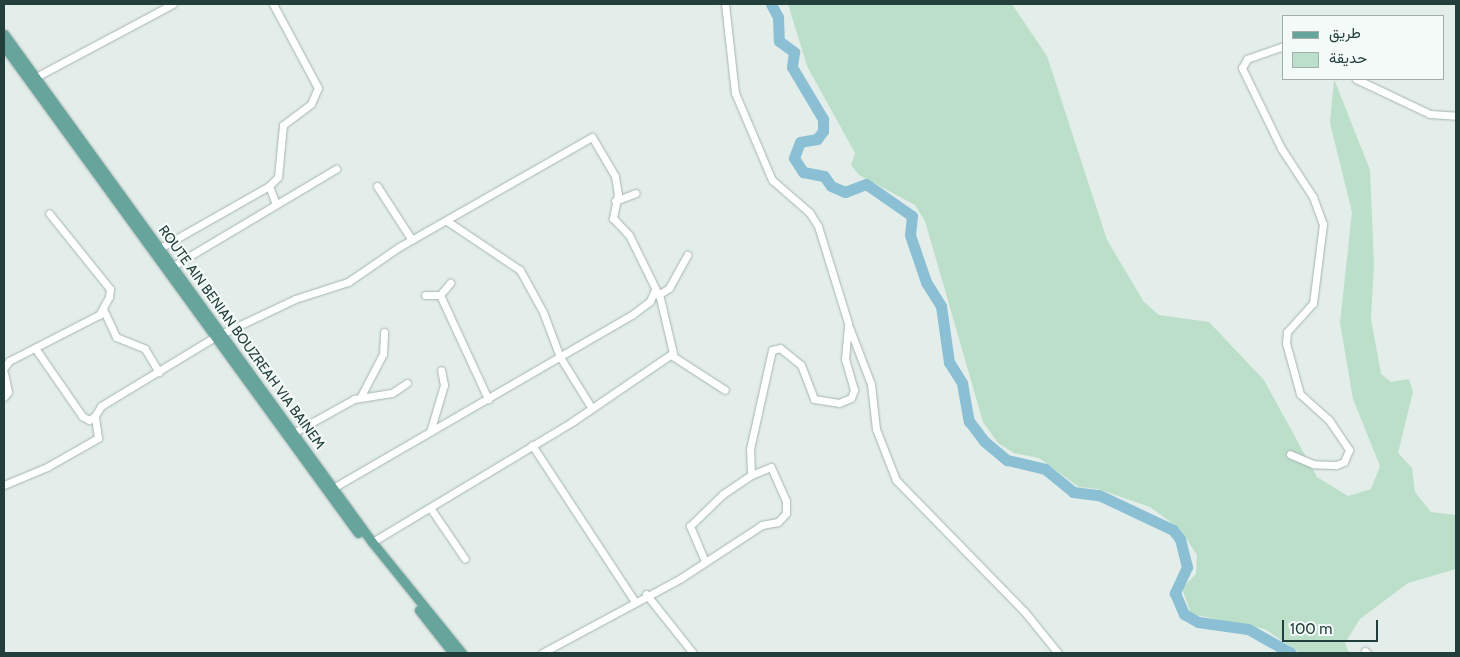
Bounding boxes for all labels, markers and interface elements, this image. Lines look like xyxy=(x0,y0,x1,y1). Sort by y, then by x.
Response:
legend xyxy=(1282,15,1445,80)
text: طريق xyxy=(1329,24,1361,42)
text: حديقة xyxy=(1329,49,1367,67)
street label: ROUTE AIN BENIAN BOUZREAH VIA BAINEM xyxy=(155,222,329,452)
scale bar xyxy=(1285,610,1381,642)
text: 100 m xyxy=(1290,620,1332,638)

